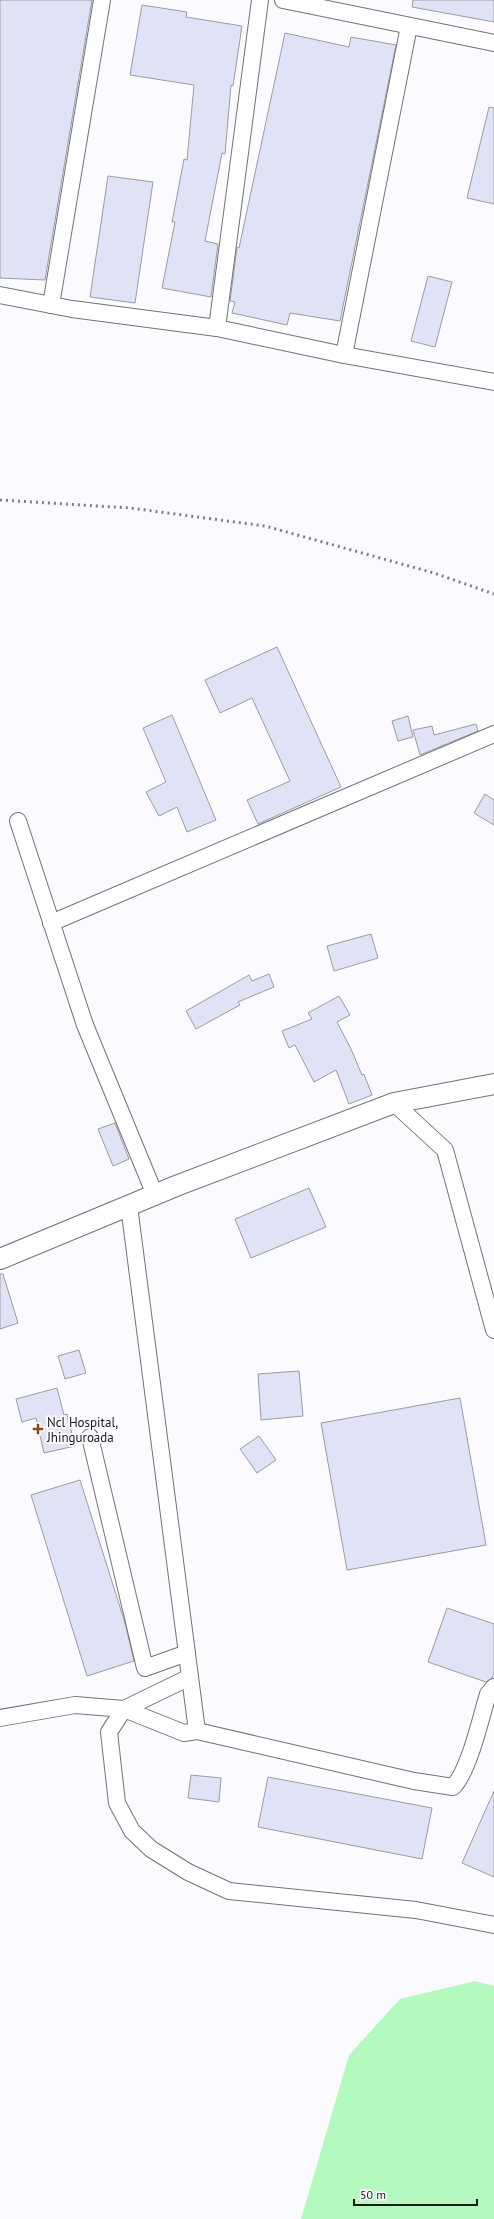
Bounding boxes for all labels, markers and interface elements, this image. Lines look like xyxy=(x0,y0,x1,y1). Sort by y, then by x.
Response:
place label: Ncl Hospital, Jhinguroada xyxy=(46,1414,118,1446)
marker: Ncl Hospital, Jhinguroada xyxy=(32,1423,44,1435)
scale bar xyxy=(354,2181,477,2207)
text: 50 m xyxy=(360,2187,386,2202)

